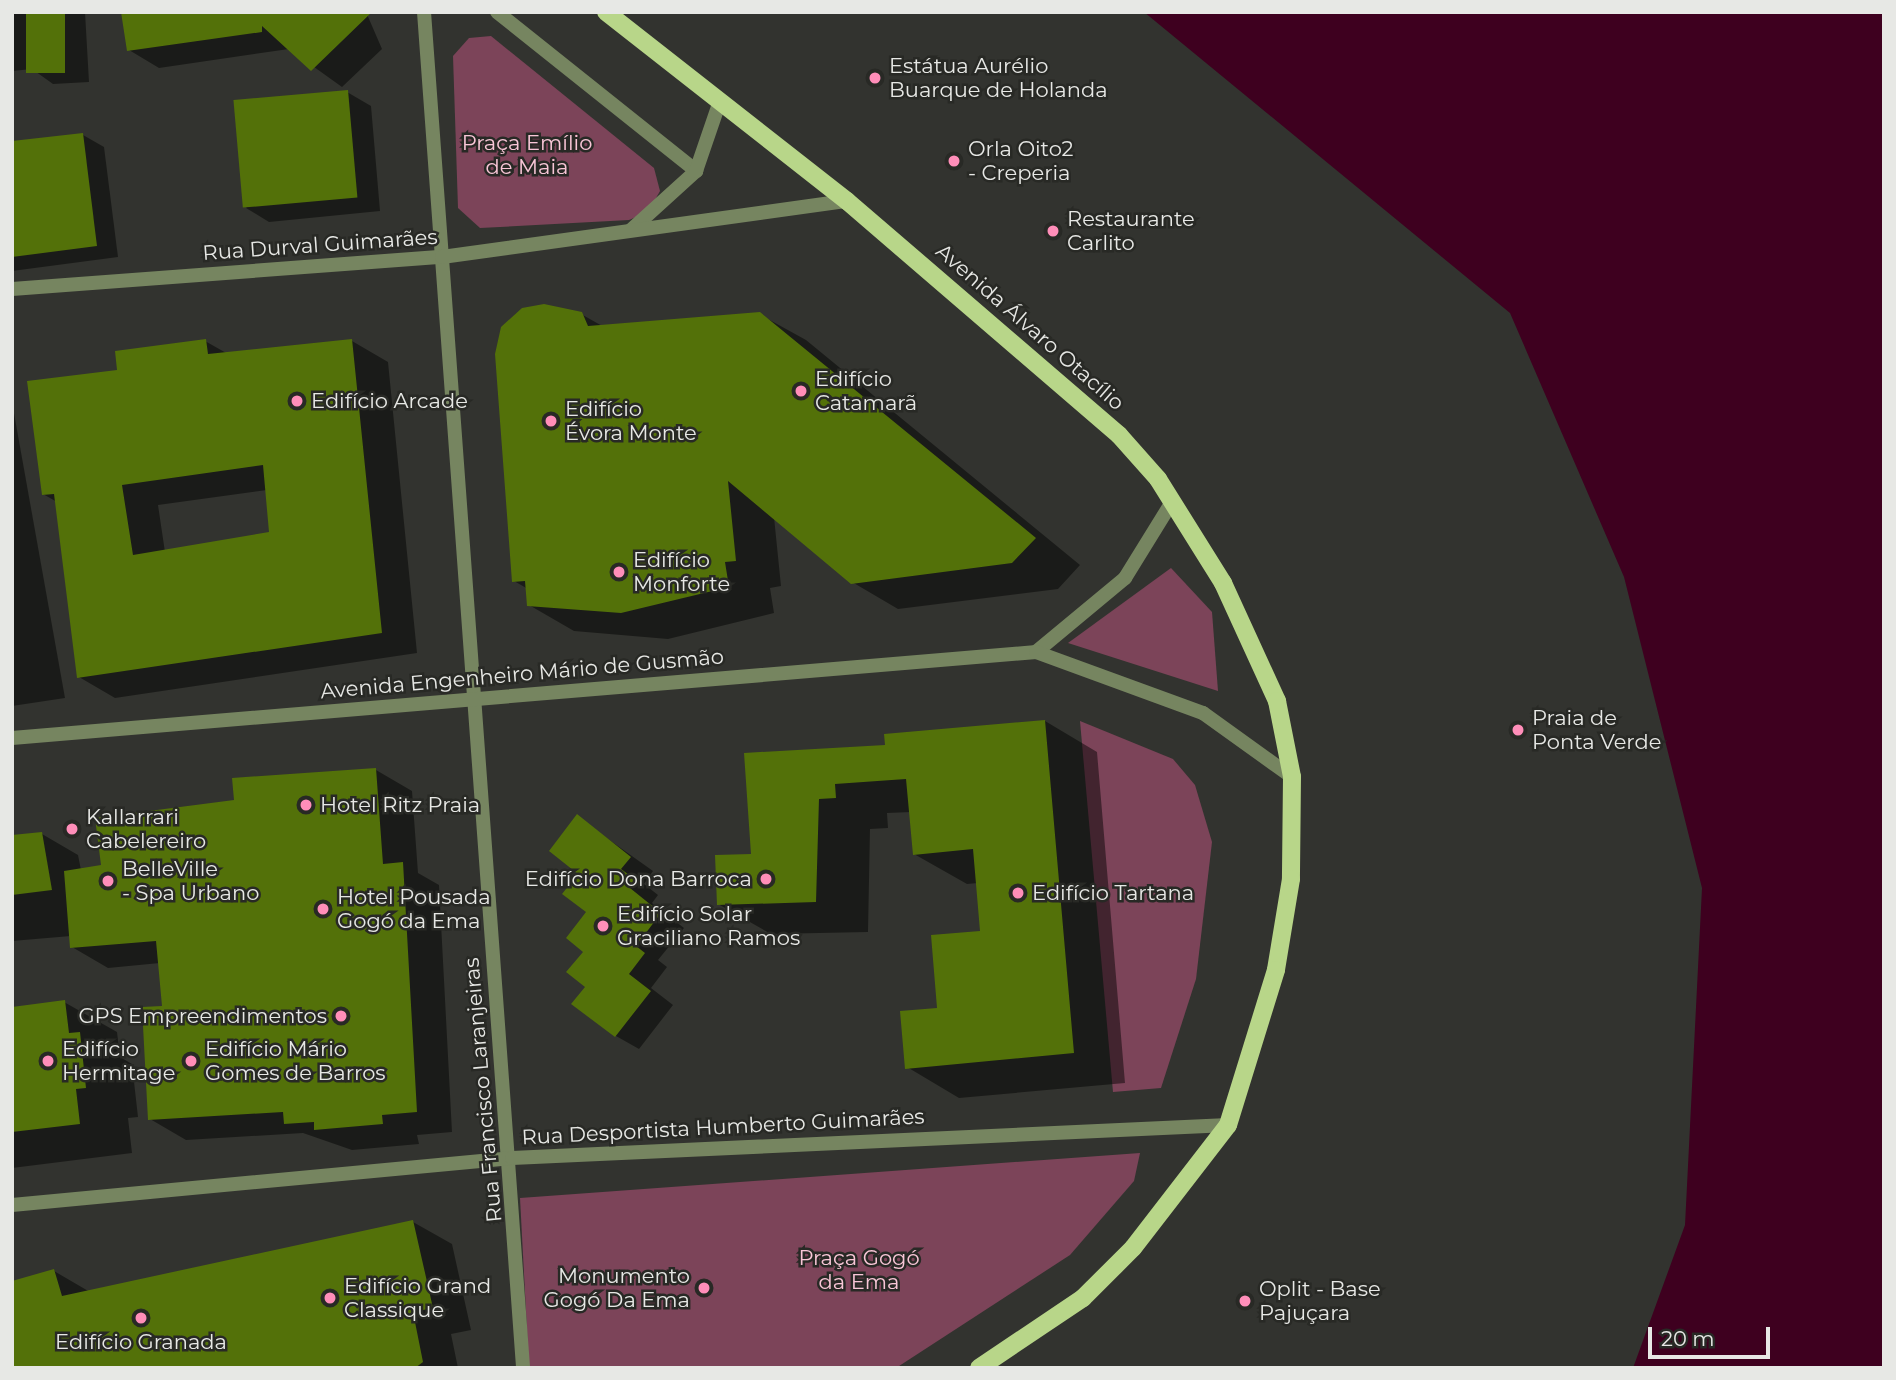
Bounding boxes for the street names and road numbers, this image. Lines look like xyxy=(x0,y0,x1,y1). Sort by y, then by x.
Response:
street label: Rua Durval Guimarães xyxy=(202,224,438,266)
street label: Avenida Álvaro Otacílio xyxy=(931,238,1129,416)
street label: Avenida Engenheiro Mário de Gusmão xyxy=(319,644,725,704)
street label: Rua Francisco Laranjeiras xyxy=(459,957,507,1223)
street label: Rua Desportista Humberto Guimarães xyxy=(521,1104,925,1150)

